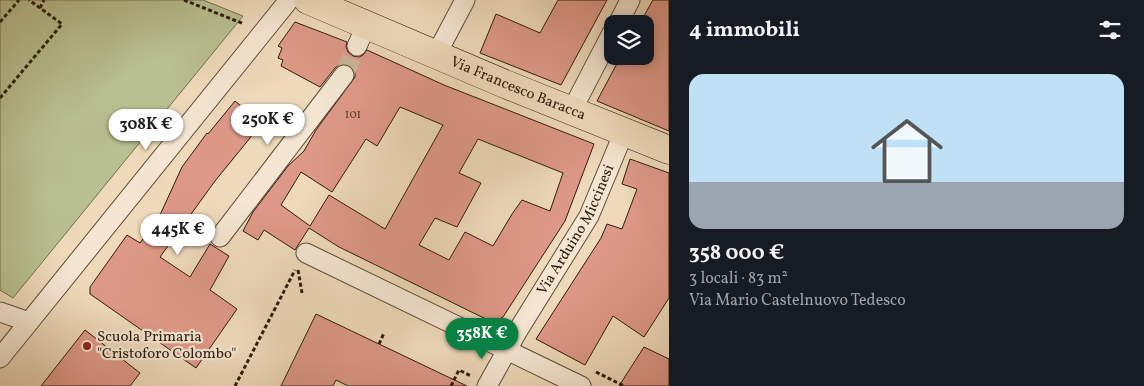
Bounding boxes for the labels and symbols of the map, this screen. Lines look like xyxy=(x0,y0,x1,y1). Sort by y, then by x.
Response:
street label: Via Francesco Baracca xyxy=(447,51,589,126)
pin: 250K € xyxy=(227,104,309,146)
house number: 101 xyxy=(345,107,361,123)
pin: 308K € xyxy=(105,108,187,151)
street label: Via Arduino Miccinesi xyxy=(532,161,620,299)
pin: 445K € xyxy=(137,214,219,256)
pin: 358K € xyxy=(441,318,523,360)
place label: Scuola Primaria "Cristoforo Colombo" xyxy=(97,327,236,365)
marker: Scuola Primaria "Cristoforo Colombo" xyxy=(81,340,93,352)

